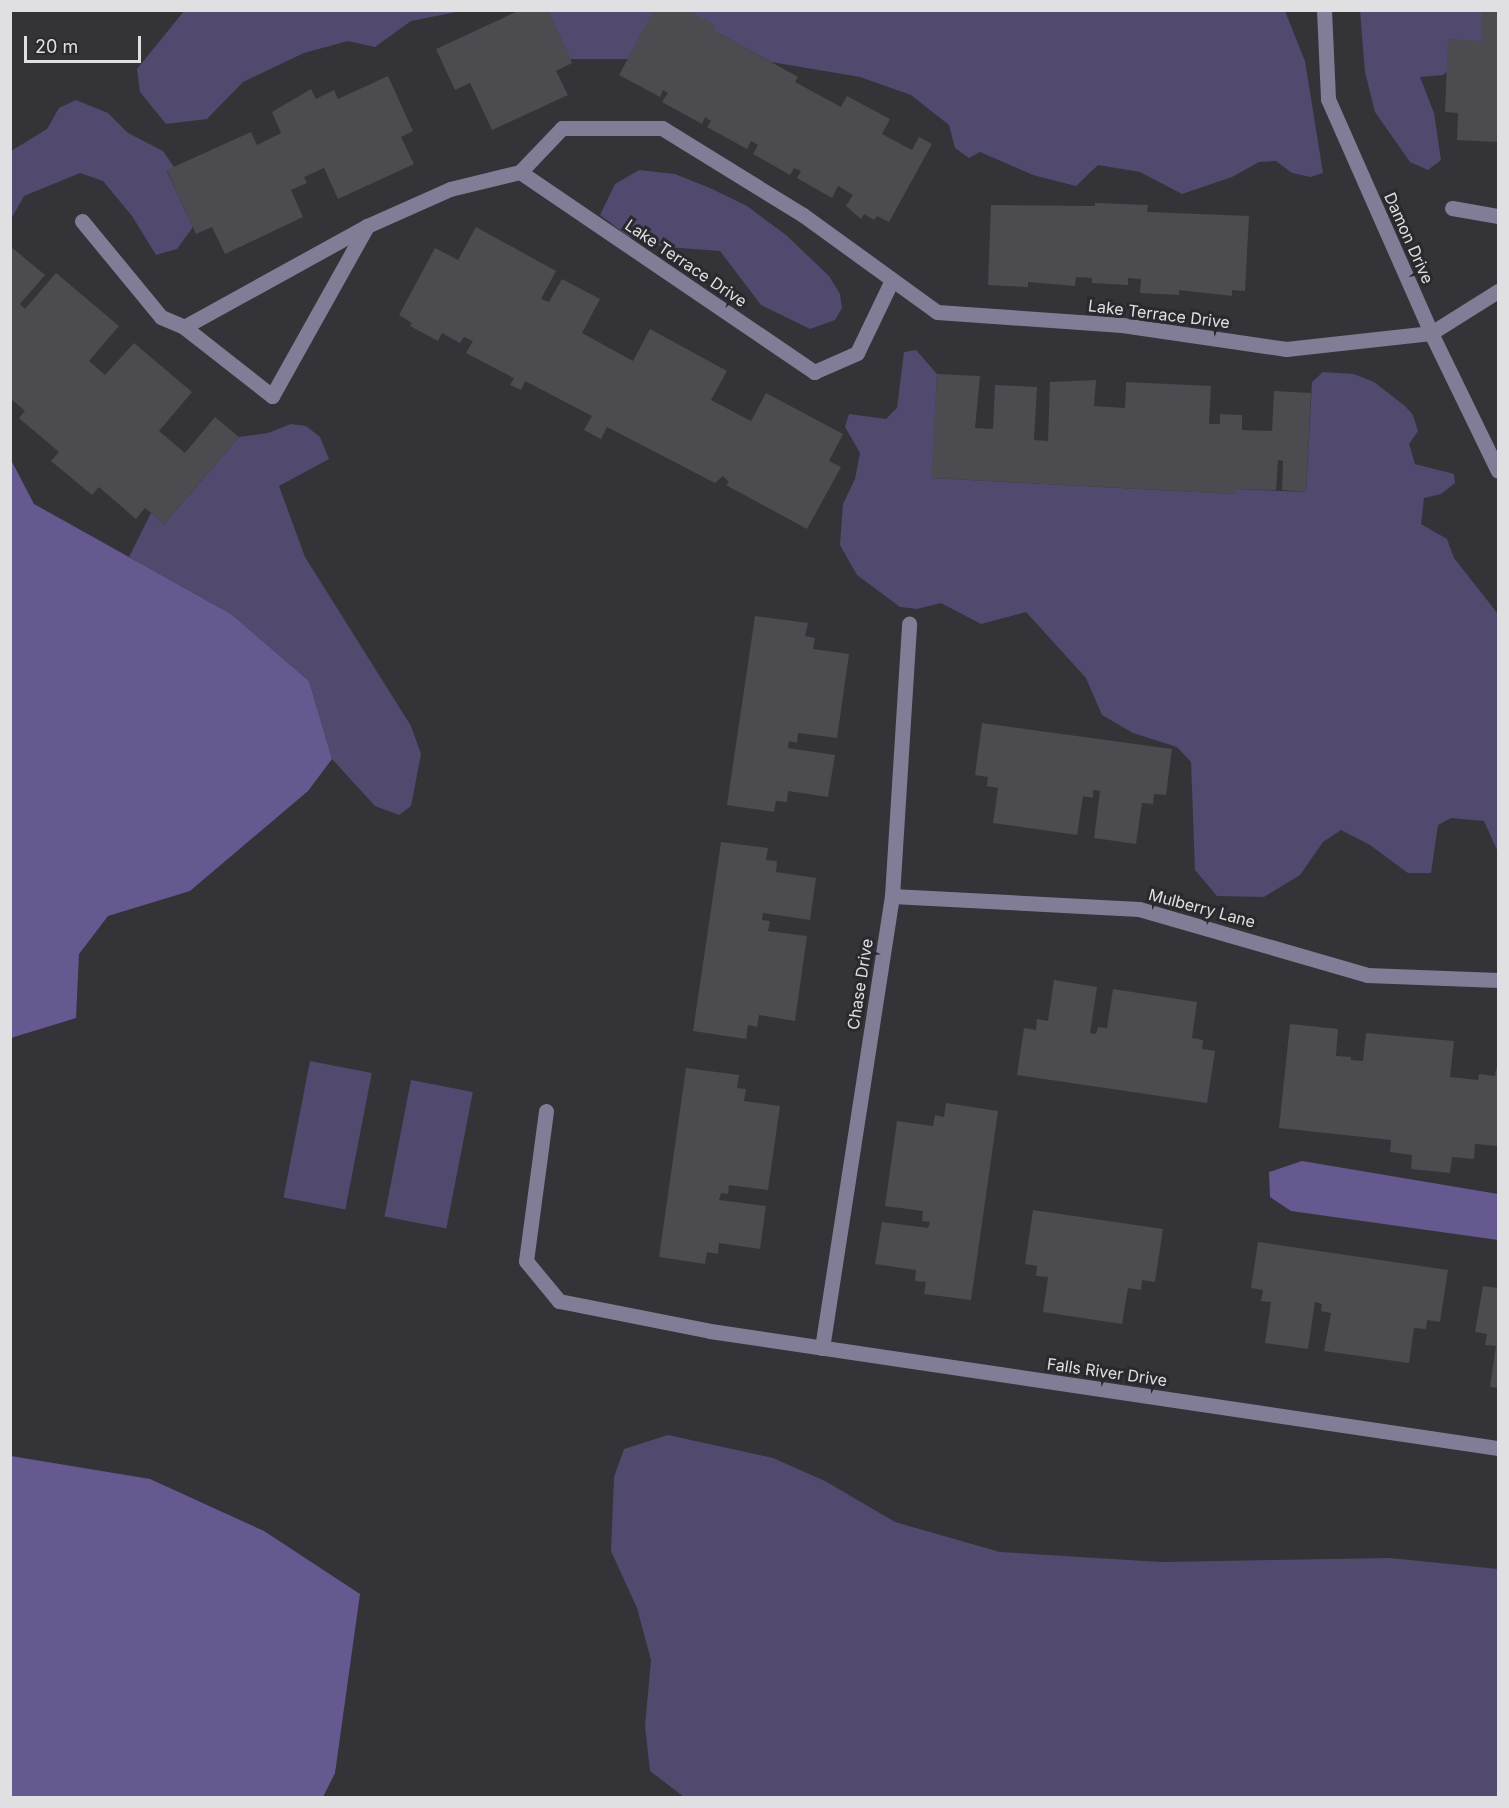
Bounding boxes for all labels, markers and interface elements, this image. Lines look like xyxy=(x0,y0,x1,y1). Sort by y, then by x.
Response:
scale bar xyxy=(27,24,144,62)
text: 20 m xyxy=(35,36,78,57)
street label: Damon Drive xyxy=(1380,189,1438,287)
street label: Lake Terrace Drive xyxy=(622,215,750,311)
street label: Lake Terrace Drive xyxy=(1087,296,1231,332)
street label: Mulberry Lane xyxy=(1147,885,1257,931)
street label: Chase Drive xyxy=(843,937,877,1031)
street label: Falls River Drive xyxy=(1046,1354,1168,1390)

